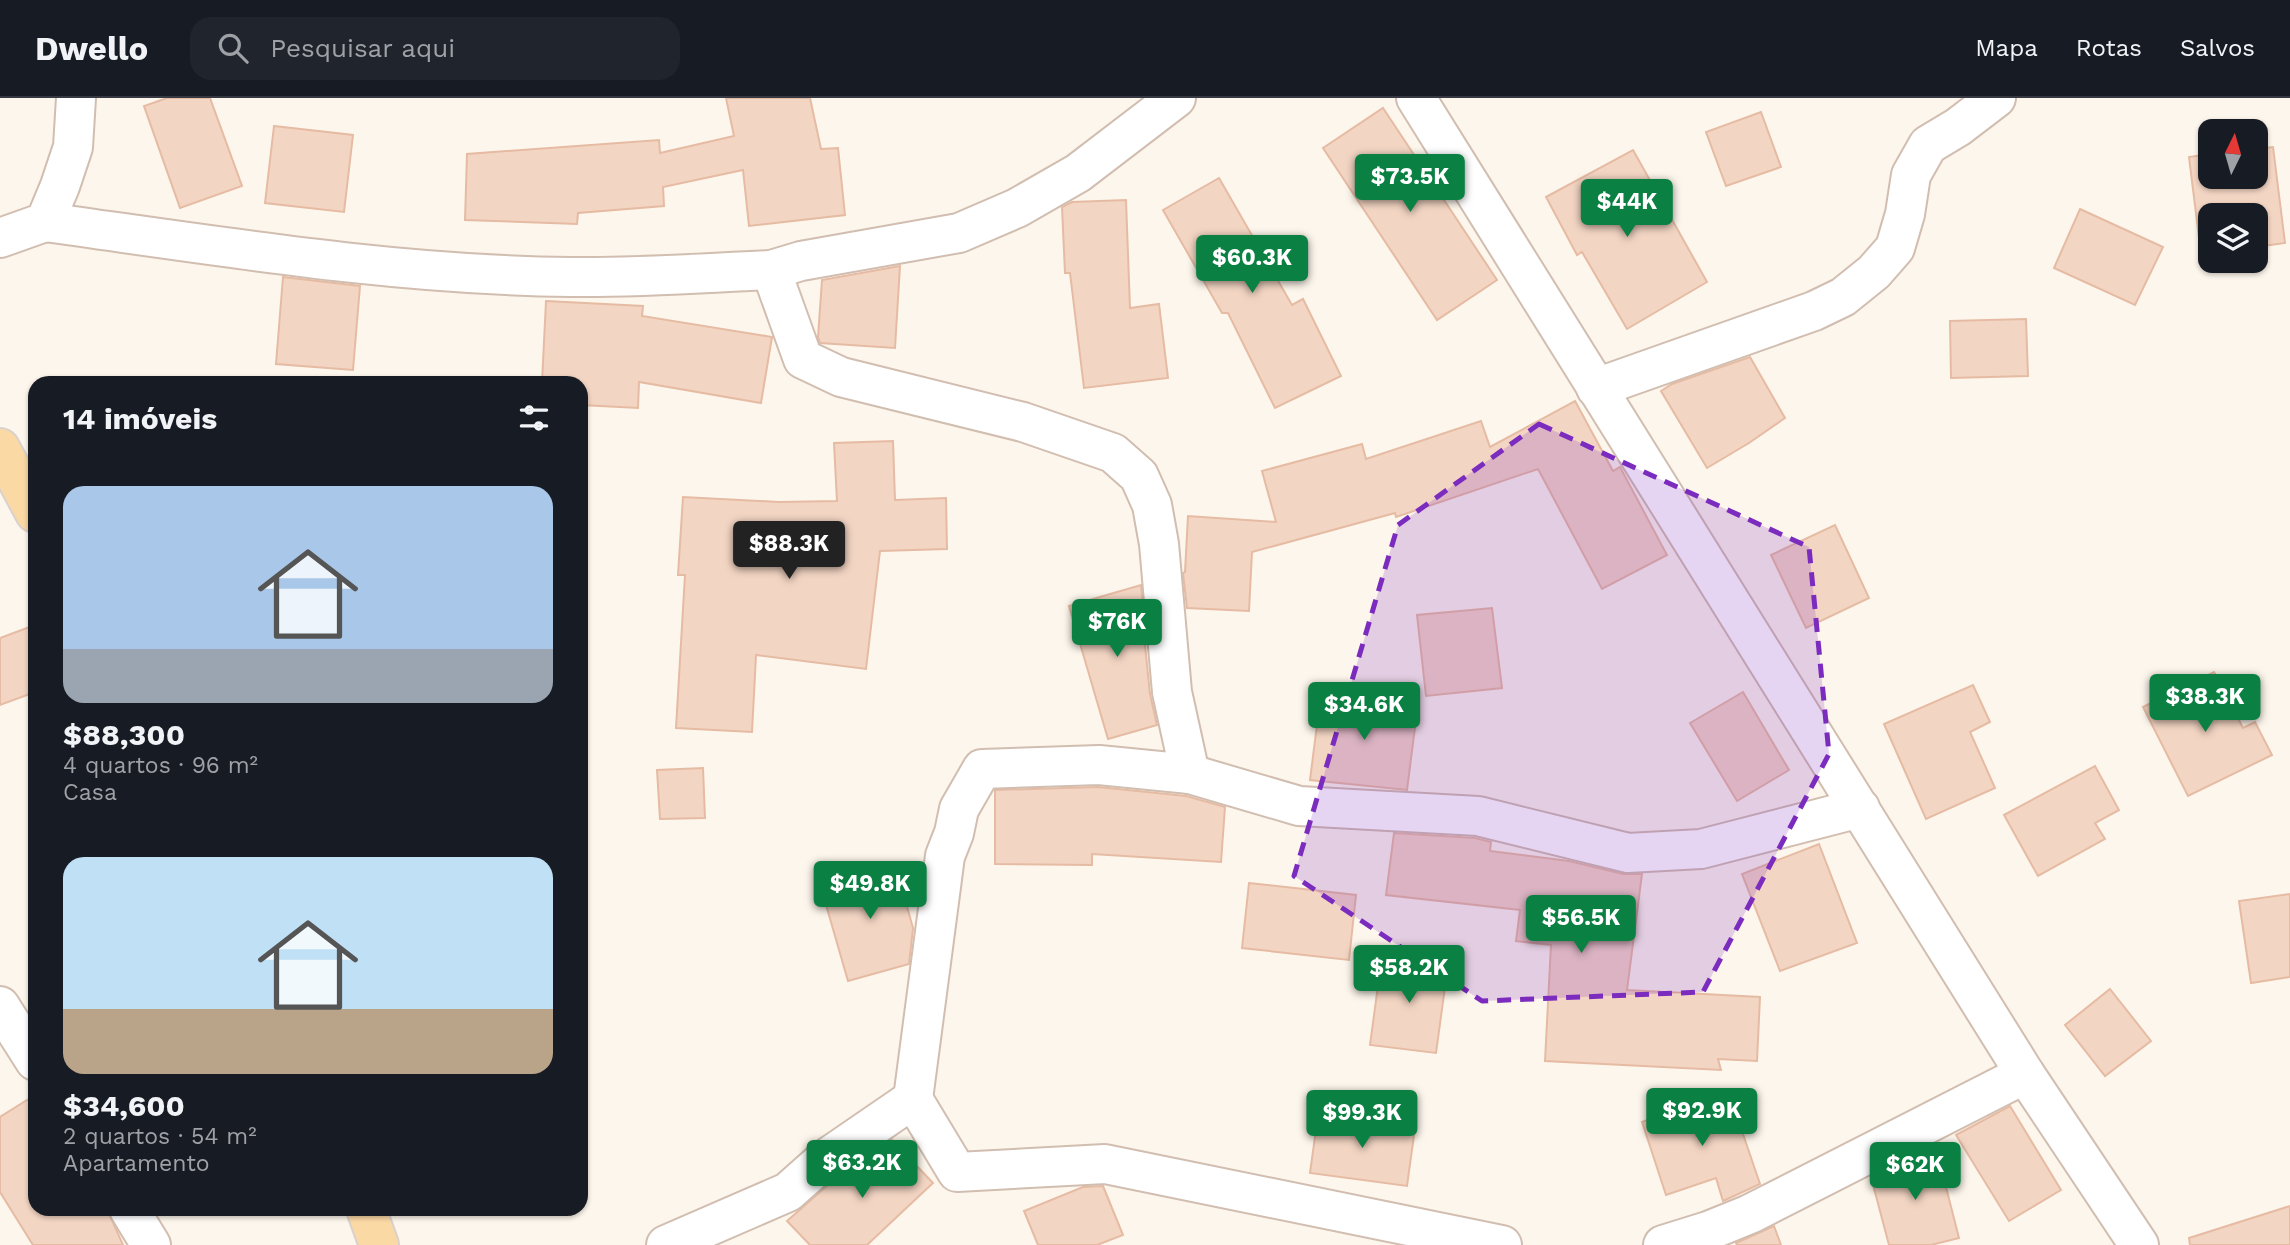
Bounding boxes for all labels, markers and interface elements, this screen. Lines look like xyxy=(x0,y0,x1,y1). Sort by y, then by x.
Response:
search box xyxy=(190,17,680,80)
text: Dwello xyxy=(35,29,148,68)
icon: search xyxy=(214,29,252,67)
text: Pesquisar aqui xyxy=(270,33,455,63)
text: Mapa xyxy=(1975,34,2038,62)
text: Rotas xyxy=(2076,34,2142,62)
text: Salvos xyxy=(2180,34,2255,62)
north arrow xyxy=(2198,119,2268,189)
map controls xyxy=(2198,119,2268,273)
pin: $73.5K xyxy=(1353,155,1467,214)
text: $73.5K xyxy=(1371,163,1449,190)
pin: $44K xyxy=(1586,180,1668,239)
text: $44K xyxy=(1597,188,1657,215)
button: layers xyxy=(2198,203,2268,273)
pin: $60.3K xyxy=(1195,236,1309,295)
text: $60.3K xyxy=(1212,244,1292,271)
icon: filters xyxy=(515,399,553,437)
text: 14 imóveis xyxy=(63,401,217,436)
pin: $88.3K xyxy=(732,522,846,581)
text: $88.3K xyxy=(749,530,829,557)
icon: home xyxy=(245,531,371,657)
pin: $76K xyxy=(1076,600,1158,659)
text: $76K xyxy=(1088,608,1146,635)
pin: $38.3K xyxy=(2148,674,2262,734)
pin: $34.6K xyxy=(1307,682,1421,742)
text: $38.3K xyxy=(2165,683,2245,710)
text: $34.6K xyxy=(1324,691,1404,718)
text: $88,300 xyxy=(63,717,185,752)
text: 4 quartos · 96 m² xyxy=(63,752,258,779)
text: Casa xyxy=(63,779,117,806)
pin: $49.8K xyxy=(813,862,927,921)
text: $49.8K xyxy=(830,870,910,897)
pin: $56.5K xyxy=(1524,896,1638,955)
icon: home xyxy=(245,902,371,1028)
text: $56.5K xyxy=(1542,904,1620,931)
pin: $58.2K xyxy=(1352,946,1466,1005)
text: $58.2K xyxy=(1370,954,1448,981)
text: $34,600 xyxy=(63,1088,185,1123)
pin: $92.9K xyxy=(1645,1088,1759,1148)
pin: $99.3K xyxy=(1305,1090,1419,1150)
text: $92.9K xyxy=(1662,1097,1742,1124)
text: $99.3K xyxy=(1322,1099,1402,1126)
text: 2 quartos · 54 m² xyxy=(63,1123,257,1150)
pin: $63.2K xyxy=(805,1140,919,1200)
pin: $62K xyxy=(1874,1142,1956,1202)
text: $63.2K xyxy=(823,1149,901,1176)
text: Apartamento xyxy=(63,1150,210,1177)
text: $62K xyxy=(1886,1151,1944,1178)

